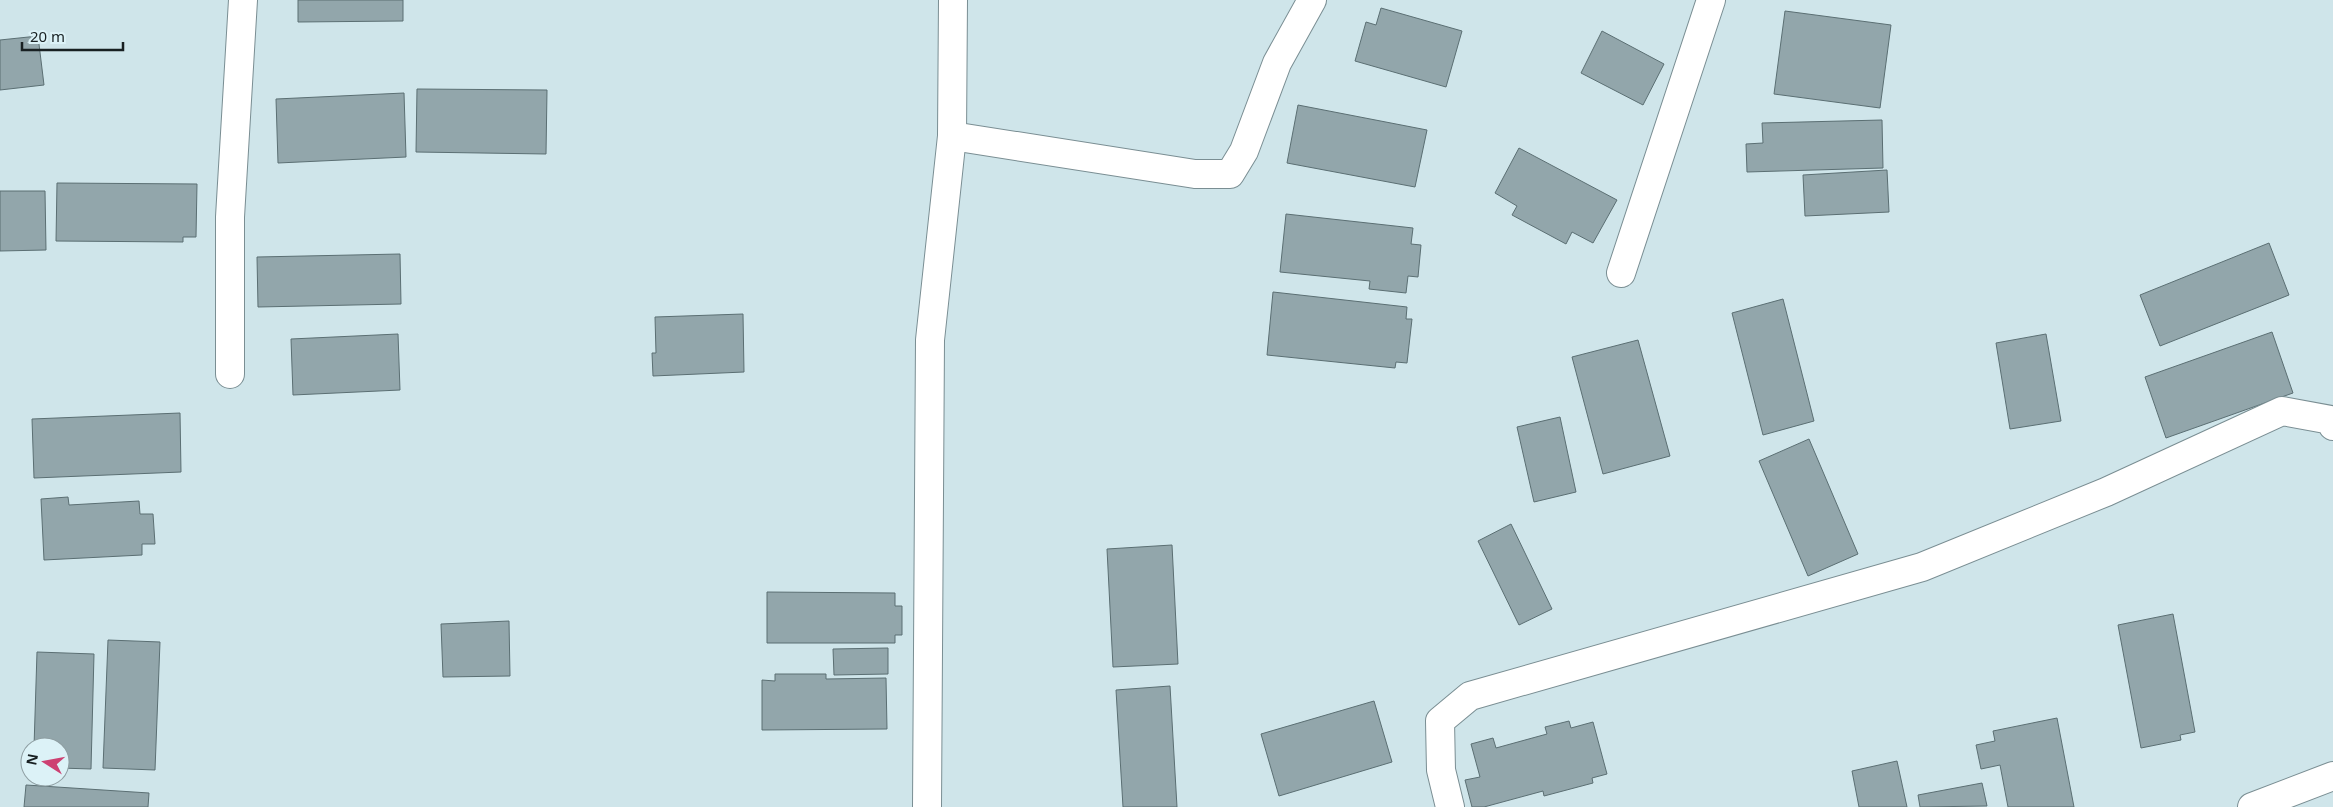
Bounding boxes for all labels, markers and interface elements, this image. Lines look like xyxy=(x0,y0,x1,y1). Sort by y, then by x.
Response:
scale bar xyxy=(22,20,124,52)
text: 20 m xyxy=(30,26,65,46)
north arrow xyxy=(20,737,70,787)
text: N xyxy=(21,752,42,767)

